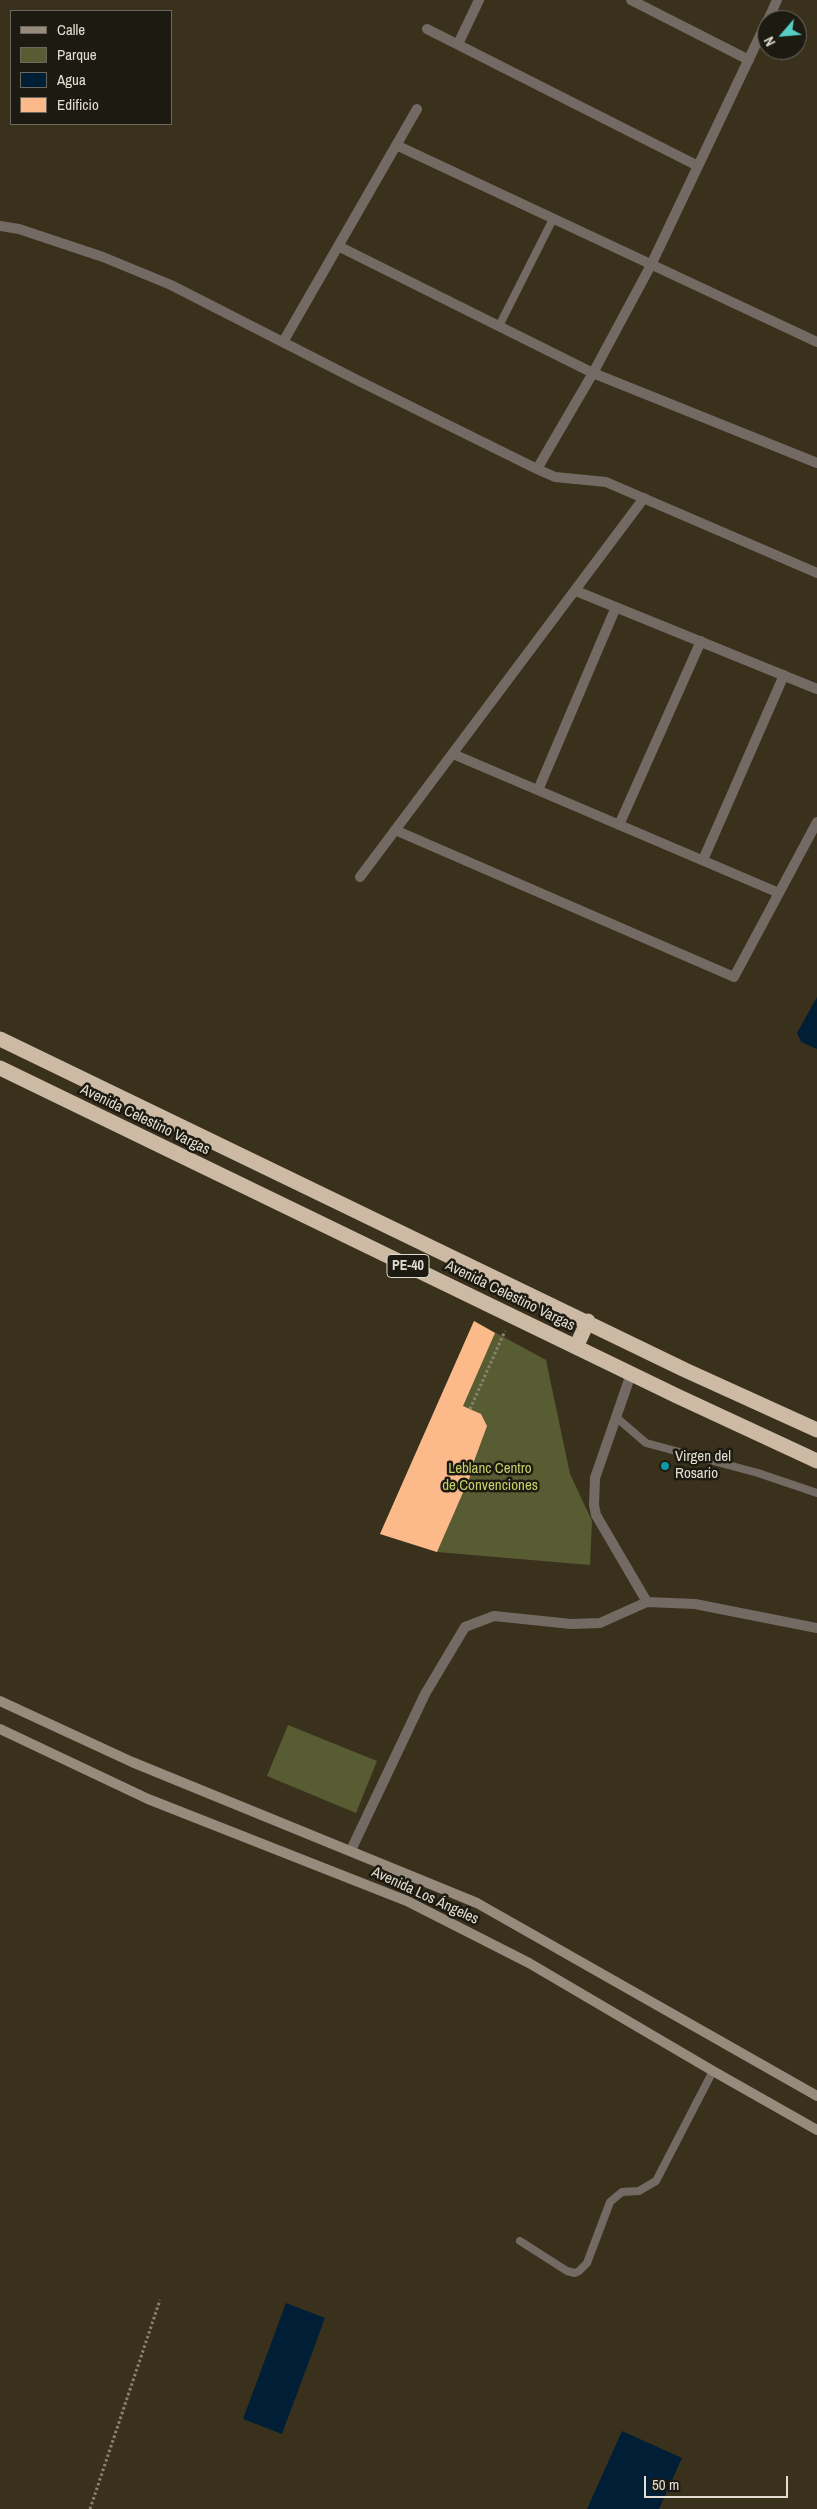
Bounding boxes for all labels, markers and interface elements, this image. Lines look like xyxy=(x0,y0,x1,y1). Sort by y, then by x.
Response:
legend xyxy=(10,10,172,125)
north arrow xyxy=(757,10,807,60)
text: Calle xyxy=(57,19,85,40)
text: N xyxy=(760,34,779,49)
text: Parque xyxy=(57,44,97,65)
text: Agua xyxy=(57,69,86,90)
text: Edificio xyxy=(57,94,99,115)
street label: Avenida Celestino Vargas xyxy=(77,1081,213,1159)
road number: PE-40 xyxy=(387,1254,429,1278)
street label: Avenida Celestino Vargas xyxy=(442,1257,578,1335)
place label: Virgen del Rosario xyxy=(675,1448,731,1483)
park label: Leblanc Centro de Convenciones xyxy=(442,1460,538,1495)
marker: Virgen del Rosario xyxy=(659,1460,671,1472)
street label: Avenida Los Ángeles xyxy=(369,1863,481,1929)
scale bar xyxy=(647,2466,791,2498)
text: 50 m xyxy=(652,2474,679,2495)

